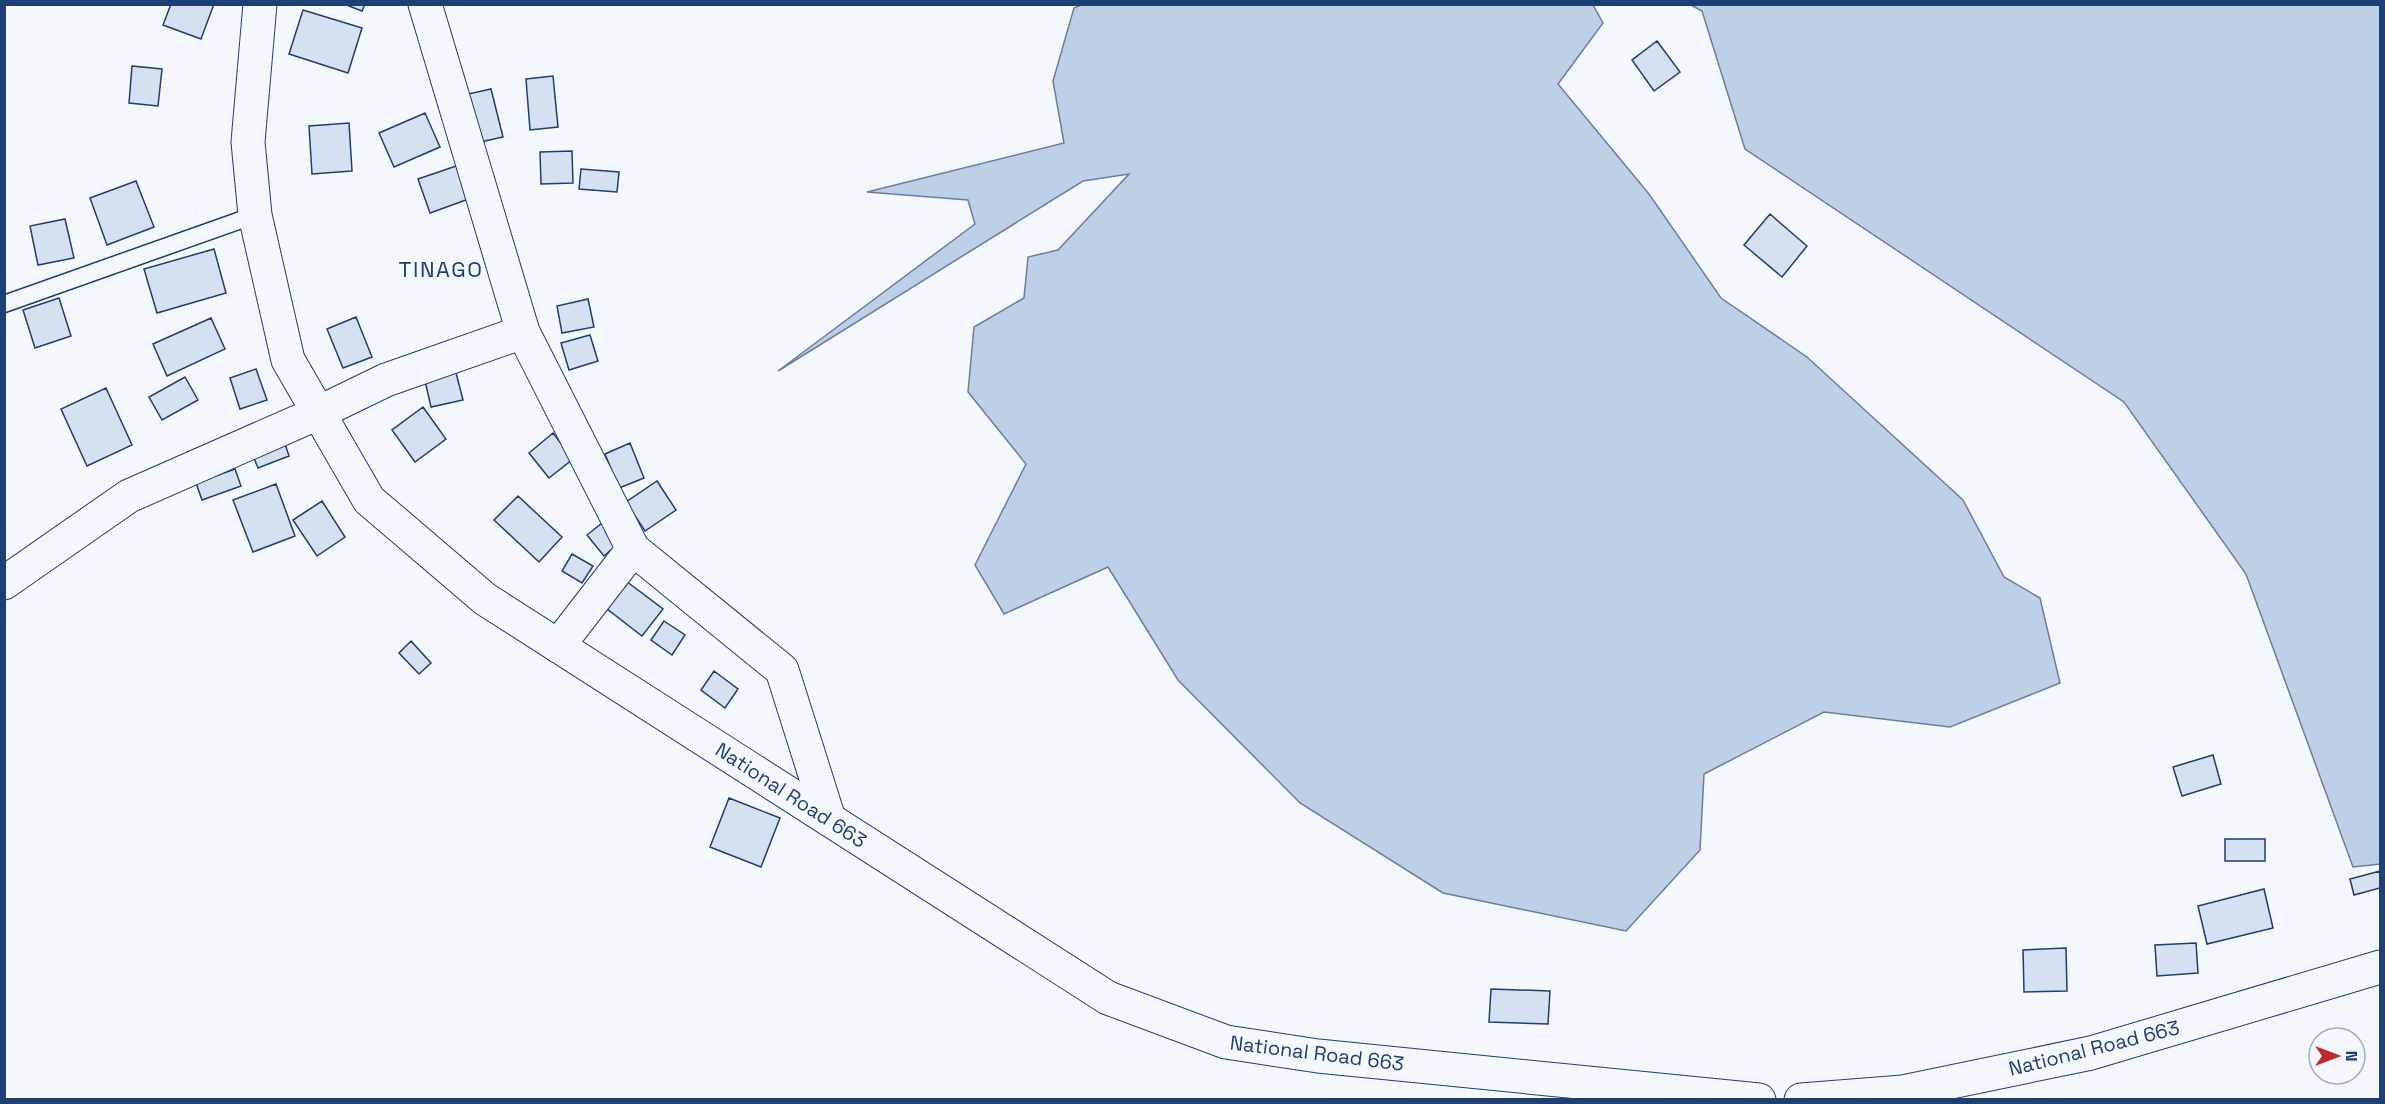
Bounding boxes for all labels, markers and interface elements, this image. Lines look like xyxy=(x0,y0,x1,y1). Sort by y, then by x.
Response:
district label: TINAGO xyxy=(399,255,483,283)
street label: National Road 663 xyxy=(710,736,872,854)
street label: National Road 663 xyxy=(2006,1014,2182,1082)
north arrow xyxy=(2307,1026,2367,1086)
street label: National Road 663 xyxy=(1228,1029,1406,1077)
text: N xyxy=(2341,1051,2362,1061)

